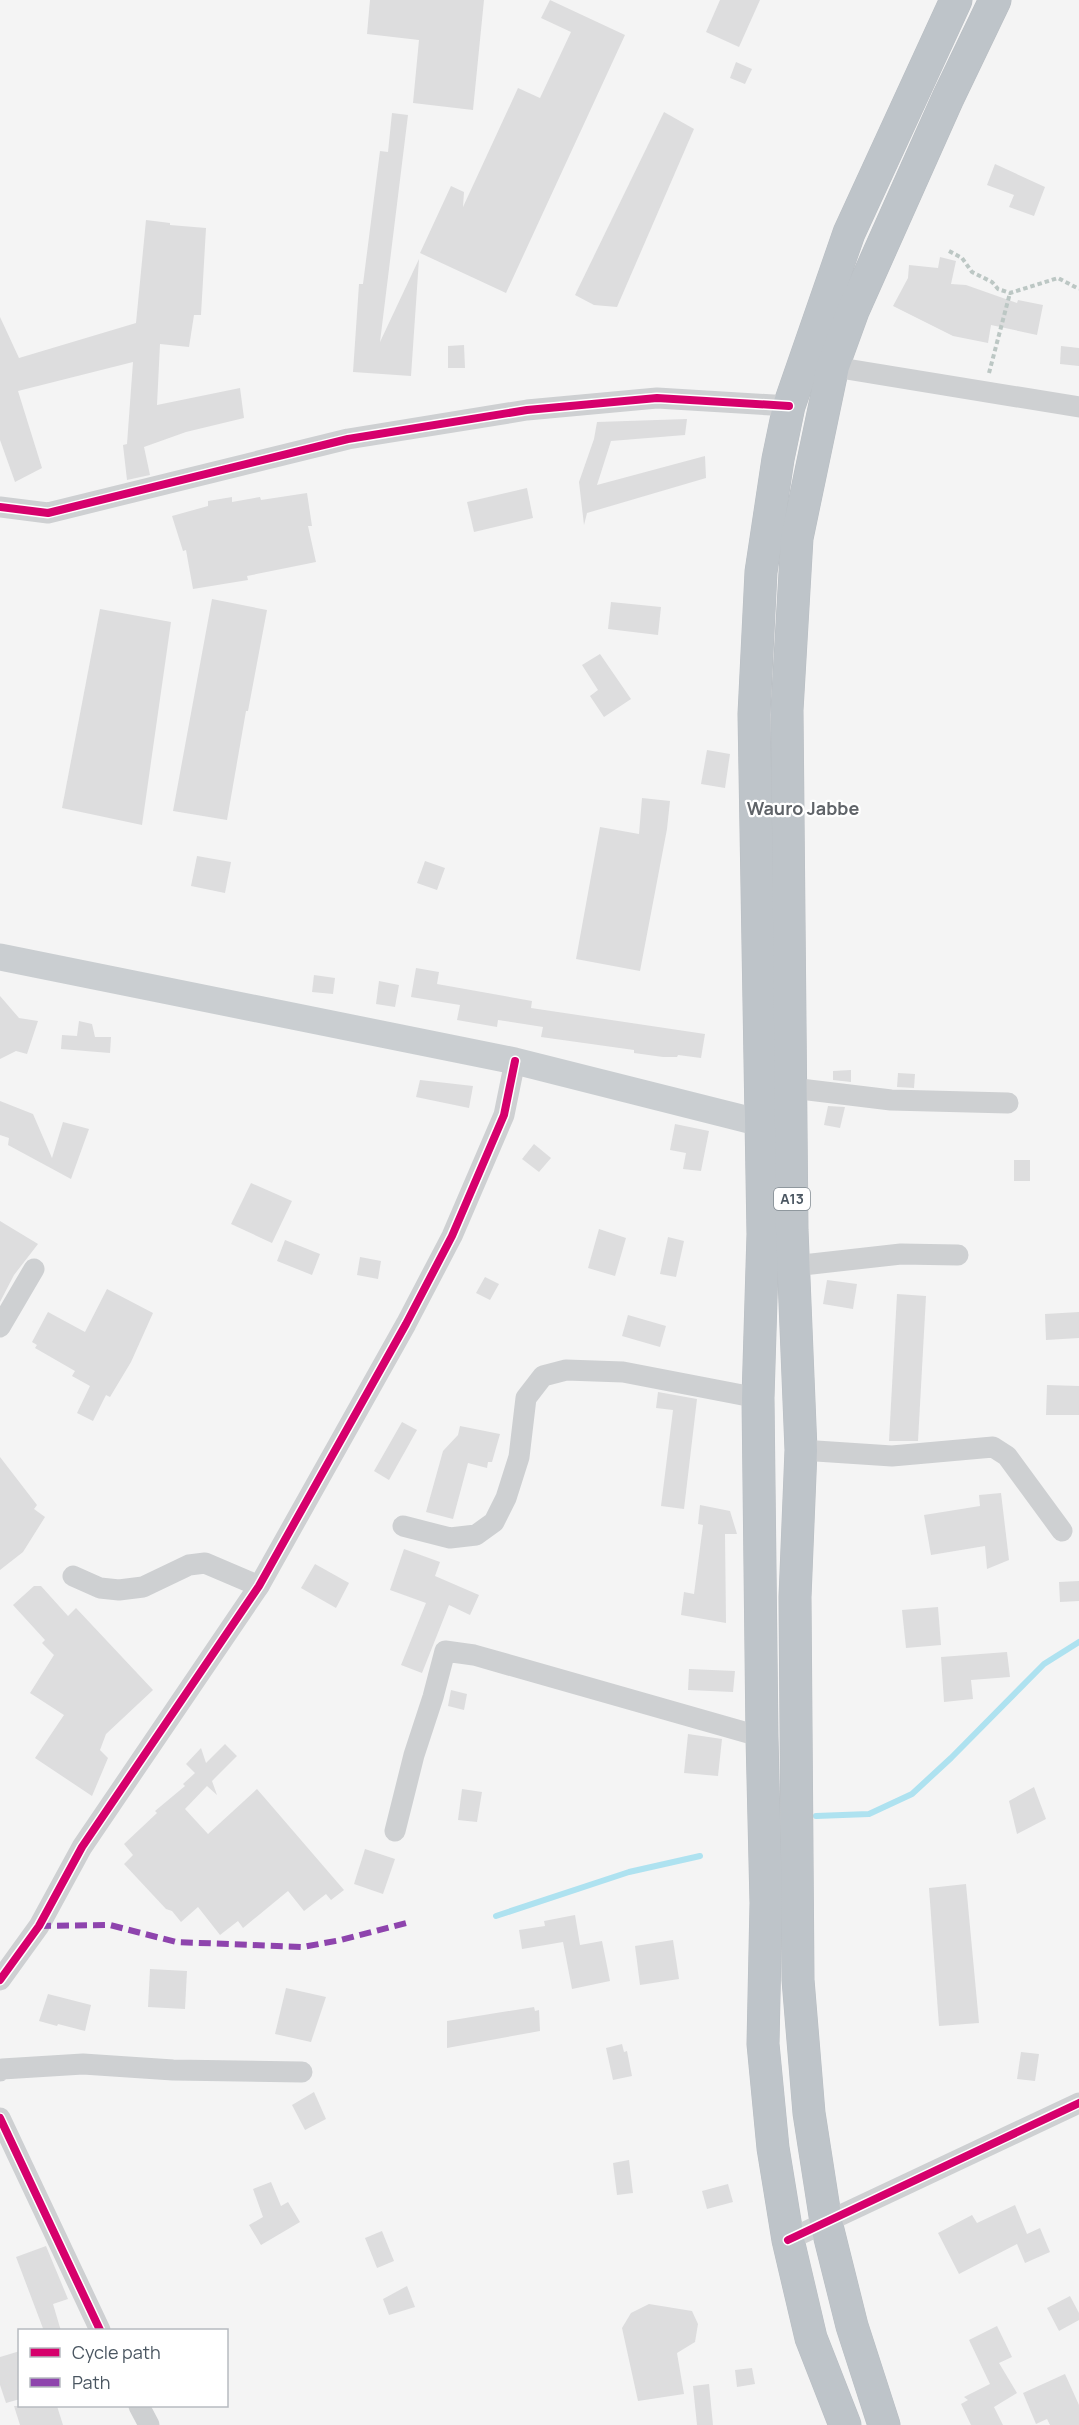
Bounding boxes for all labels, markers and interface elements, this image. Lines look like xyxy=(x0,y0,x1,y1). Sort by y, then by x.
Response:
district label: Wauro Jabbe xyxy=(747,796,859,820)
road number: A13 xyxy=(774,1188,810,1210)
legend xyxy=(18,2329,228,2407)
text: Cycle path xyxy=(72,2340,161,2364)
text: Path xyxy=(72,2370,110,2394)

